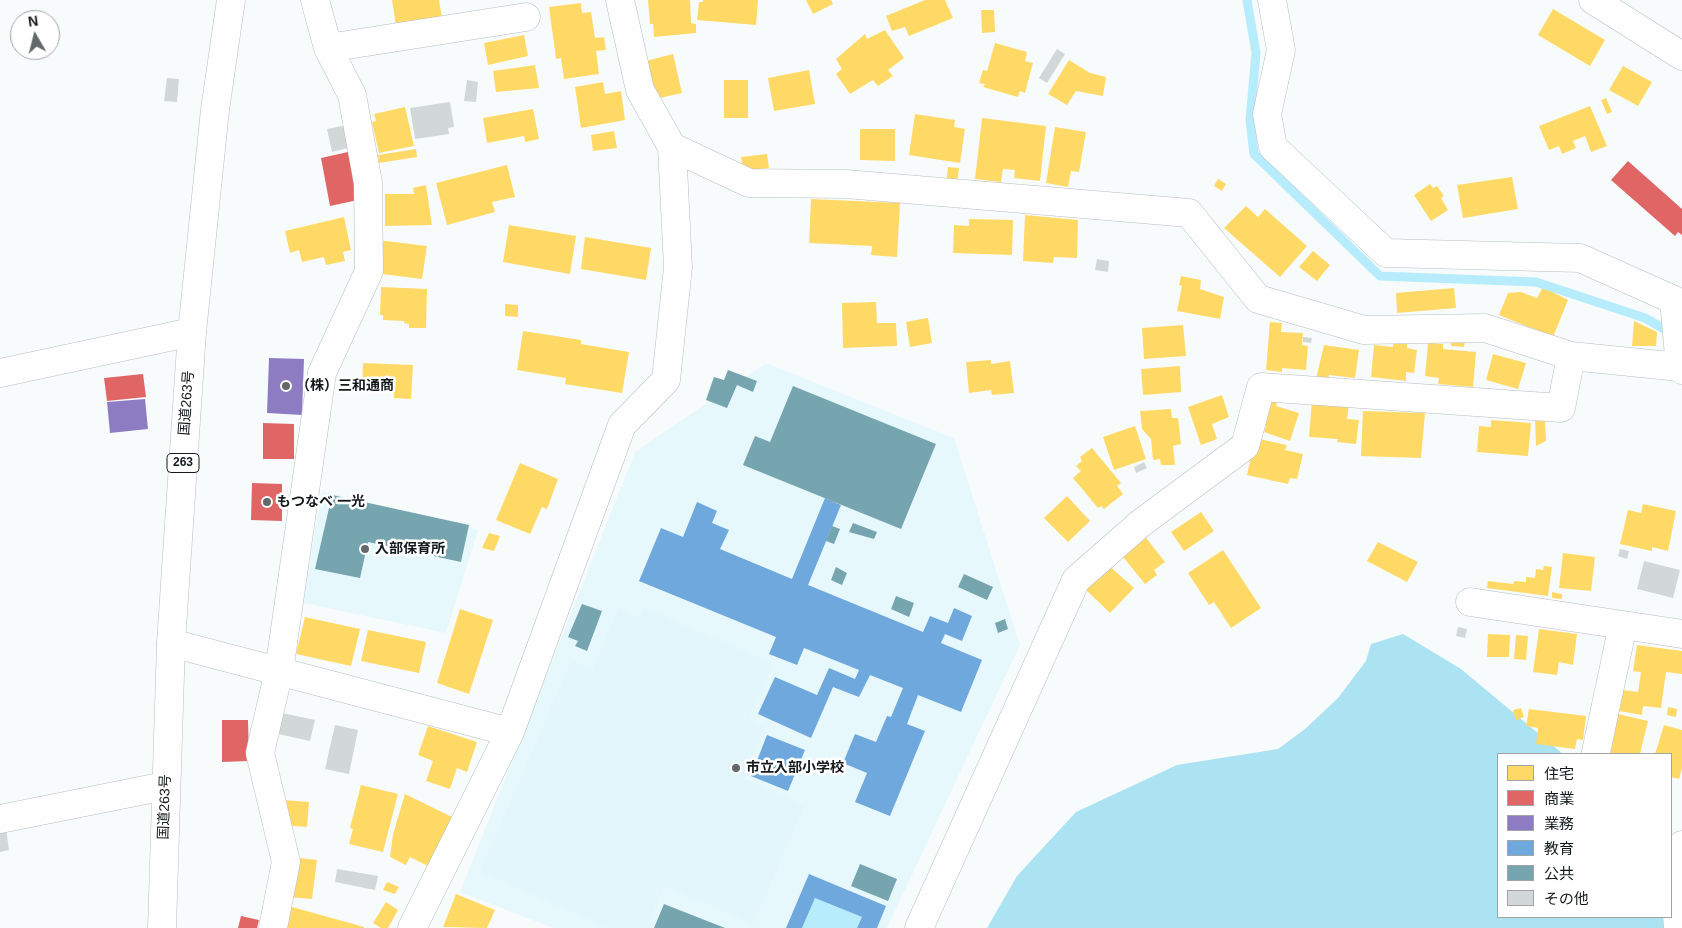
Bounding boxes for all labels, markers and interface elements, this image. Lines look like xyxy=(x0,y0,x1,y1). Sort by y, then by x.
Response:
north arrow xyxy=(10,10,60,60)
text: N xyxy=(27,13,39,30)
street label: 国道263号 xyxy=(176,370,198,436)
place label: （株）三和通商 xyxy=(296,378,394,394)
marker: （株）三和通商 xyxy=(280,380,292,392)
road number: 263 xyxy=(167,453,199,472)
place label: もつなべ 一光 xyxy=(277,494,365,510)
marker: もつなべ 一光 xyxy=(261,496,273,508)
place label: 入部保育所 xyxy=(375,541,445,557)
marker: 入部保育所 xyxy=(359,543,371,555)
legend xyxy=(1497,753,1672,918)
place label: 市立入部小学校 xyxy=(746,760,844,776)
marker: 市立入部小学校 xyxy=(730,762,742,774)
text: 住宅 xyxy=(1544,765,1574,782)
street label: 国道263号 xyxy=(155,774,175,840)
text: 商業 xyxy=(1544,790,1574,807)
text: 業務 xyxy=(1544,815,1574,832)
text: 教育 xyxy=(1544,840,1574,857)
text: 公共 xyxy=(1544,865,1574,882)
text: その他 xyxy=(1544,890,1589,907)

